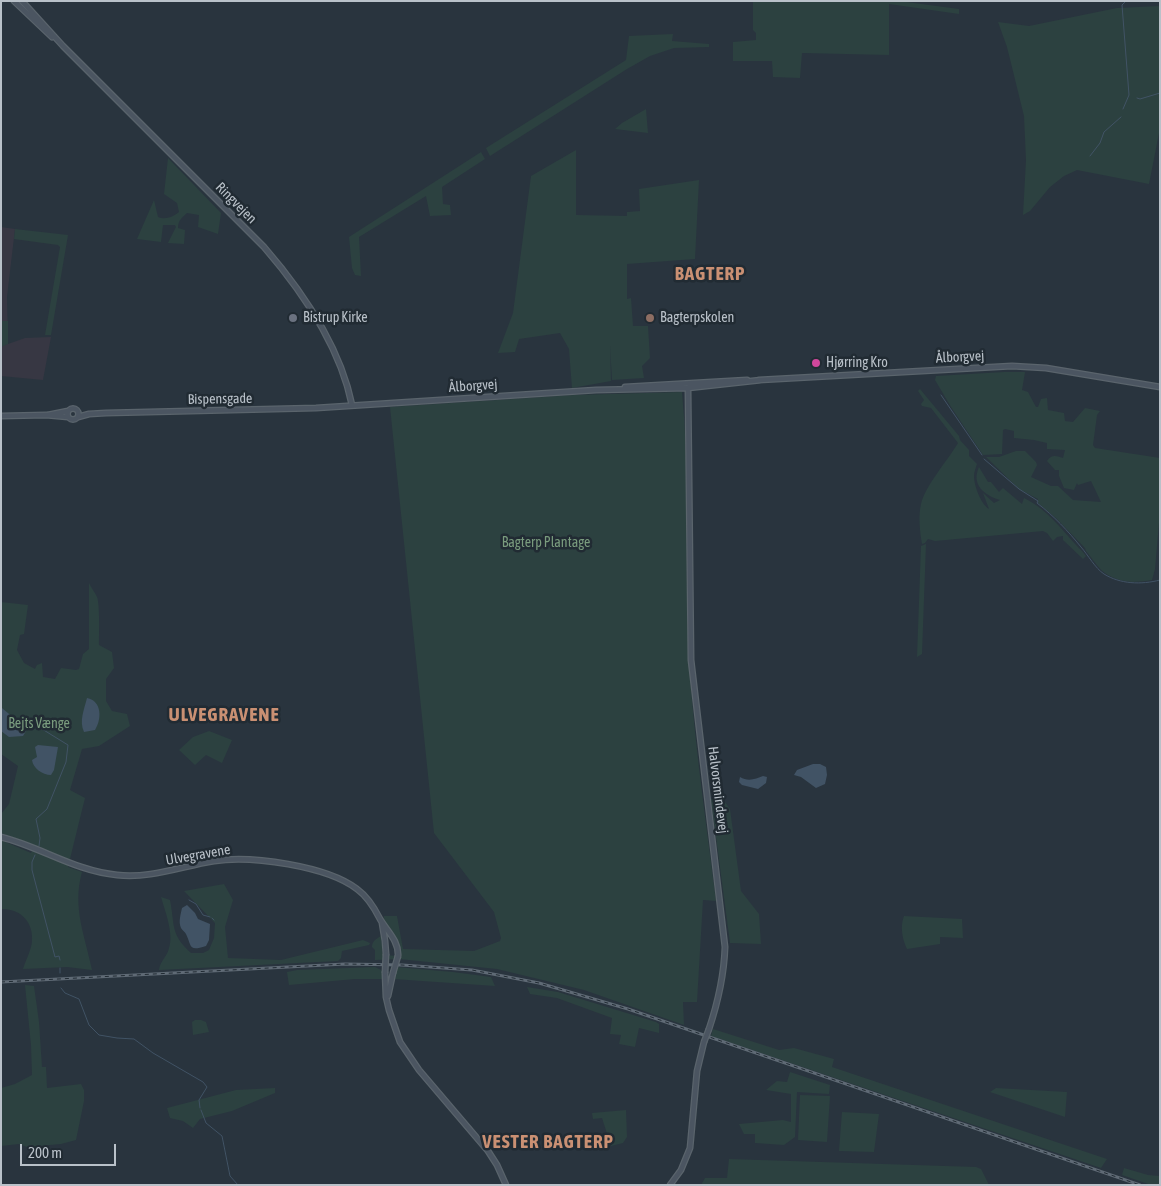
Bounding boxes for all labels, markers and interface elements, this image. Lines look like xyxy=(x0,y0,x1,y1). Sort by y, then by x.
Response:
street label: Ringvejen xyxy=(212,179,260,227)
district label: BAGTERP xyxy=(674,263,746,285)
place label: Bistrup Kirke xyxy=(303,310,368,326)
place label: Bagterpskolen xyxy=(660,310,734,326)
marker: Bistrup Kirke xyxy=(287,312,299,324)
marker: Bagterpskolen xyxy=(644,312,656,324)
street label: Ålborgvej xyxy=(935,347,985,367)
place label: Hjørring Kro xyxy=(826,355,888,371)
marker: Hjørring Kro xyxy=(810,357,822,369)
street label: Ålborgvej xyxy=(448,376,498,396)
street label: Bispensgade xyxy=(187,390,253,408)
park label: Bagterp Plantage xyxy=(502,535,590,551)
district label: ULVEGRAVENE xyxy=(167,704,281,726)
park label: Bejts Vænge xyxy=(8,716,70,732)
street label: Halvorsmindevej xyxy=(704,745,732,835)
street label: Ulvegravene xyxy=(164,841,232,869)
district label: VESTER BAGTERP xyxy=(480,1131,616,1153)
scale bar xyxy=(22,1134,119,1166)
text: 200 m xyxy=(28,1144,62,1161)

